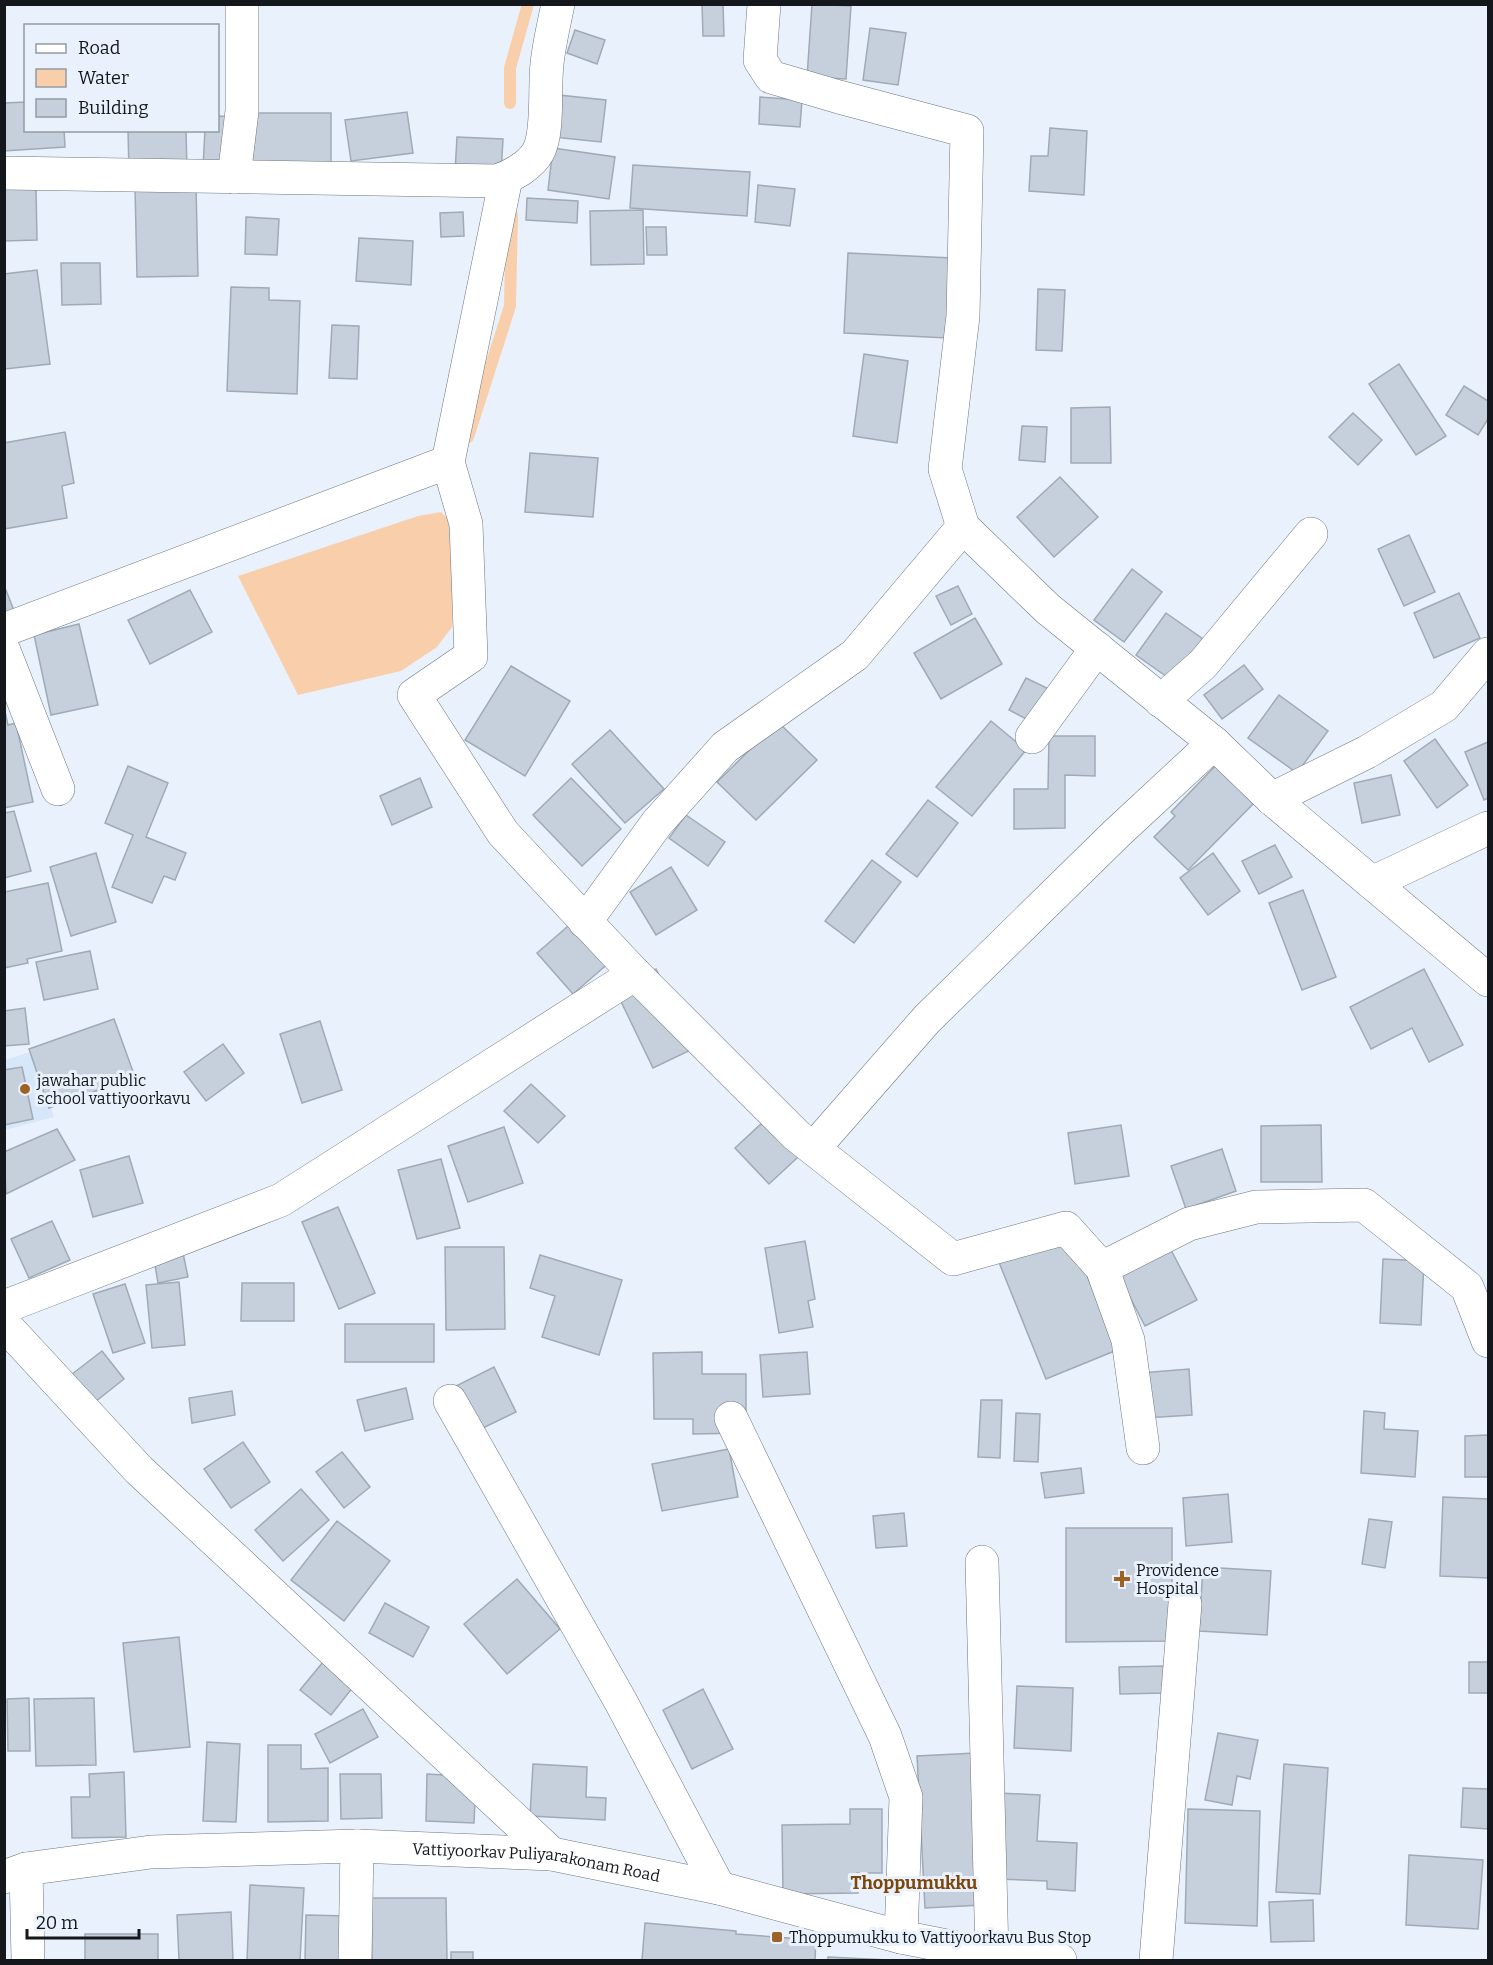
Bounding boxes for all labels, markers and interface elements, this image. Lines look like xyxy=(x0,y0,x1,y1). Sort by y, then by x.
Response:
legend xyxy=(24,24,219,132)
text: Road xyxy=(78,37,121,59)
text: Water xyxy=(78,67,129,89)
text: Building xyxy=(78,97,149,119)
place label: jawahar public school vattiyoorkavu xyxy=(36,1071,190,1108)
marker: jawahar public school vattiyoorkavu xyxy=(18,1082,32,1096)
place label: Providence Hospital xyxy=(1136,1561,1219,1598)
marker: Providence Hospital xyxy=(1113,1570,1131,1588)
street label: Vattiyoorkav Puliyarakonam Road xyxy=(412,1839,662,1886)
district label: Thoppumukku xyxy=(851,1872,978,1894)
scale bar xyxy=(27,1902,140,1940)
text: 20 m xyxy=(36,1912,78,1934)
place label: Thoppumukku to Vattiyoorkavu Bus Stop xyxy=(789,1928,1091,1947)
marker: Thoppumukku to Vattiyoorkavu Bus Stop xyxy=(770,1930,784,1944)

